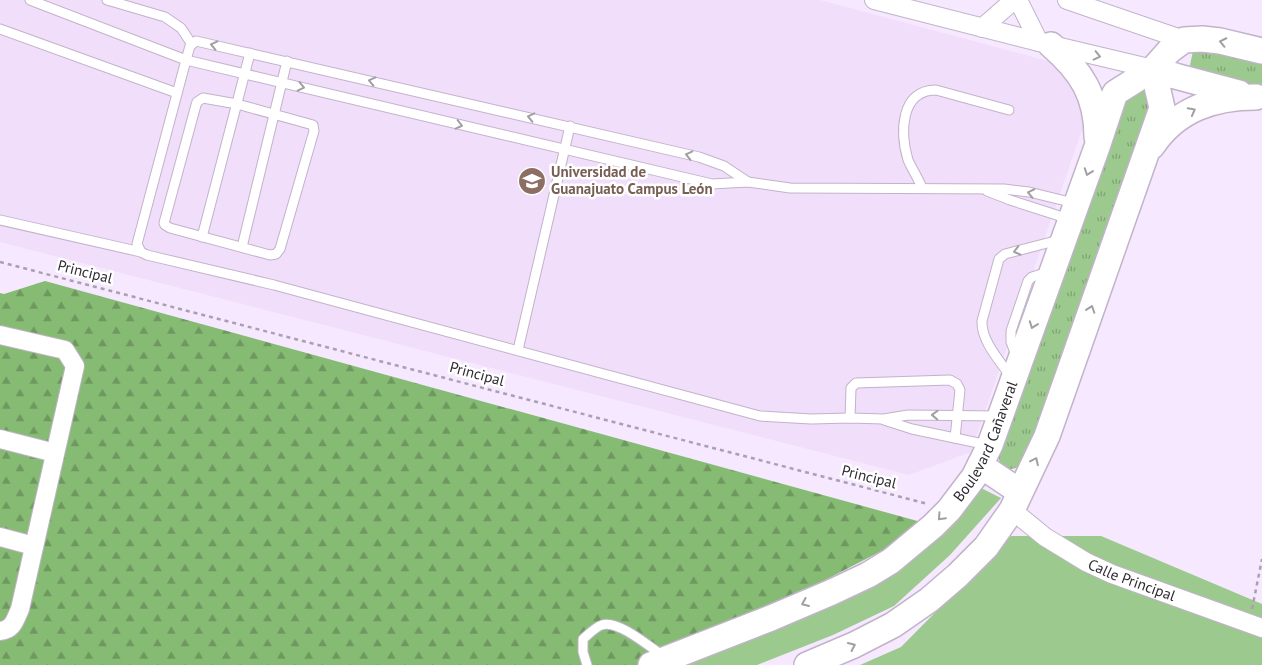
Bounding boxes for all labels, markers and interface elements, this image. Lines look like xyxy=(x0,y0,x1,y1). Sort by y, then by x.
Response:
one-way arrow xyxy=(1219,37,1228,48)
one-way arrow xyxy=(210,40,219,51)
one-way arrow xyxy=(1093,50,1102,61)
one-way arrow xyxy=(368,76,377,87)
one-way arrow xyxy=(297,81,306,92)
one-way arrow xyxy=(1186,107,1195,117)
one-way arrow xyxy=(526,112,535,123)
one-way arrow xyxy=(455,119,464,130)
one-way arrow xyxy=(684,150,693,161)
place label: Universidad de Guanajuato Campus León xyxy=(551,162,713,198)
school or university icon: Universidad de Guanajuato Campus León xyxy=(517,166,547,196)
one-way arrow xyxy=(1084,167,1094,176)
one-way arrow xyxy=(1027,188,1036,199)
one-way arrow xyxy=(1013,245,1022,256)
street label: Principal xyxy=(56,256,115,288)
one-way arrow xyxy=(1086,305,1096,313)
one-way arrow xyxy=(1029,320,1039,329)
street label: Principal xyxy=(448,357,507,390)
street label: Boulevard Cañaveral xyxy=(949,378,1021,505)
one-way arrow xyxy=(930,410,938,421)
one-way arrow xyxy=(1029,457,1039,466)
street label: Principal xyxy=(840,461,899,493)
one-way arrow xyxy=(938,512,947,521)
street label: Calle Principal xyxy=(1085,554,1179,605)
one-way arrow xyxy=(801,597,810,608)
one-way arrow xyxy=(847,642,856,652)

